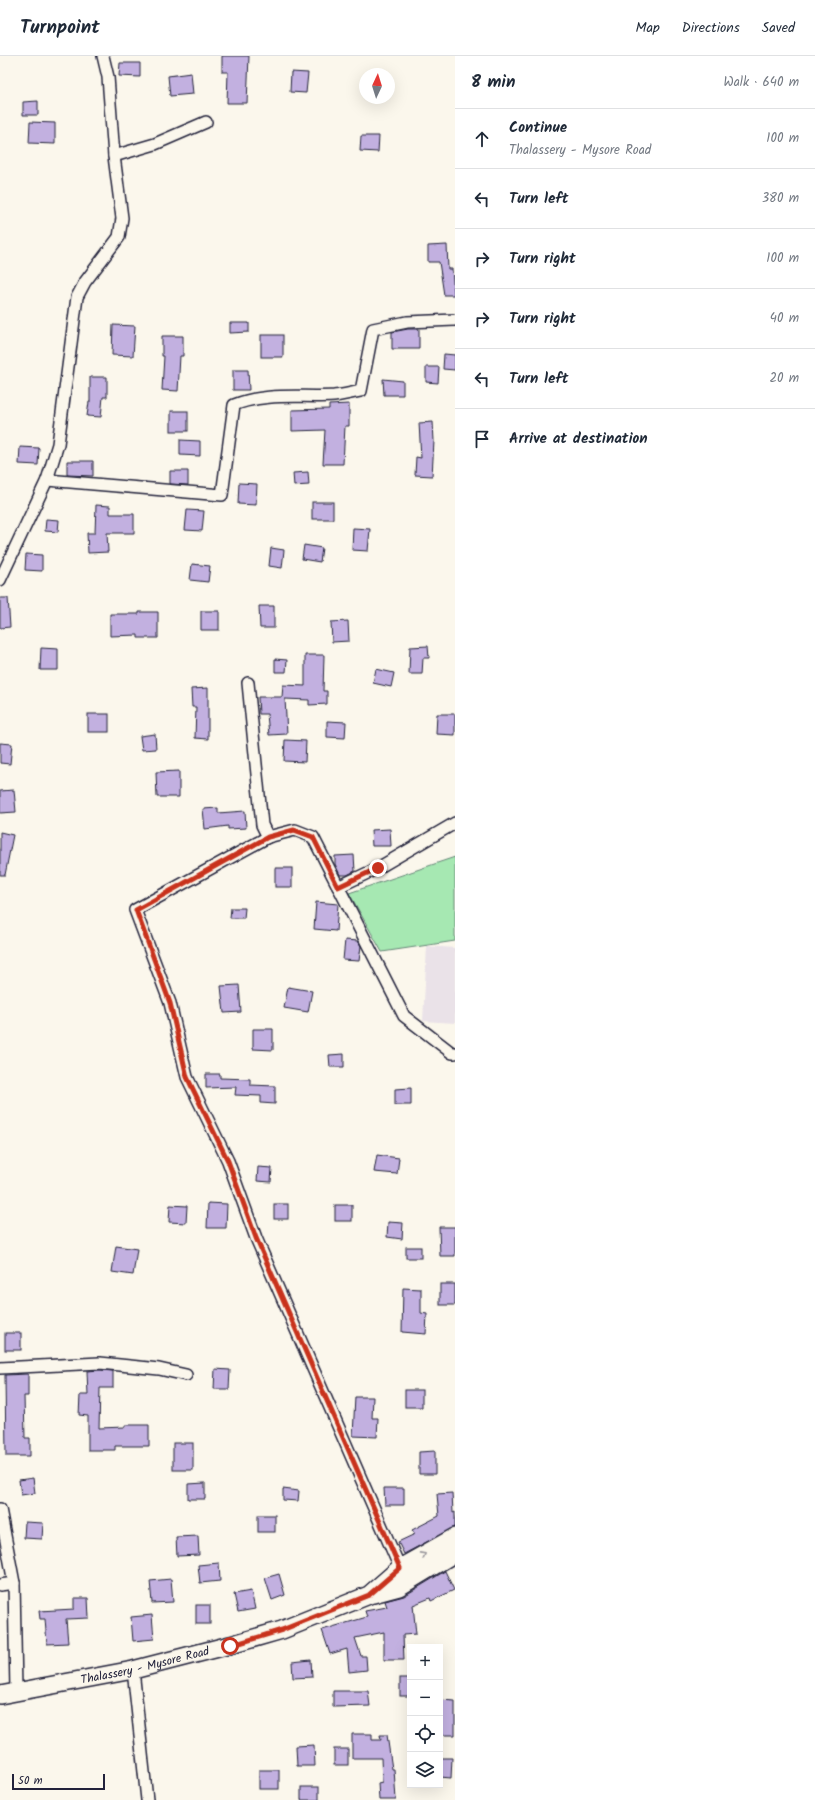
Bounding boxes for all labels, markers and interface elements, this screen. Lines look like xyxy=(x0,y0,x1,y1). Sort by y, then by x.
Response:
text: Turnpoint xyxy=(20,13,100,43)
text: Map xyxy=(635,17,660,39)
text: Directions xyxy=(682,17,740,39)
text: Saved xyxy=(762,17,795,39)
north arrow xyxy=(359,68,395,104)
text: 8 min xyxy=(471,69,515,96)
text: Walk · 640 m xyxy=(723,72,799,93)
text: Continue xyxy=(509,116,567,140)
icon: ahead xyxy=(471,128,493,150)
text: 100 m xyxy=(766,128,799,149)
text: Thalassery - Mysore Road xyxy=(509,140,651,161)
text: Turn left xyxy=(509,187,569,211)
icon: left xyxy=(471,188,493,210)
text: 380 m xyxy=(762,188,799,209)
text: Turn right xyxy=(509,247,576,271)
icon: right xyxy=(471,248,493,270)
text: 100 m xyxy=(766,248,799,269)
text: Turn right xyxy=(509,307,576,331)
icon: right xyxy=(471,308,493,330)
text: 40 m xyxy=(770,308,799,329)
text: Turn left xyxy=(509,367,569,391)
icon: left xyxy=(471,368,493,390)
text: 20 m xyxy=(769,368,799,389)
text: Arrive at destination xyxy=(509,427,648,451)
icon: arrive xyxy=(471,428,493,450)
route end xyxy=(369,859,387,877)
one-way arrow xyxy=(419,1553,426,1560)
route start xyxy=(221,1637,239,1655)
street label: Thalassery - Mysore Road xyxy=(79,1641,212,1689)
map controls xyxy=(407,1644,443,1788)
button: + xyxy=(407,1644,443,1680)
button: − xyxy=(407,1680,443,1716)
button: locate xyxy=(407,1716,443,1752)
button: layers xyxy=(407,1752,443,1788)
scale bar xyxy=(12,1772,105,1791)
text: 50 m xyxy=(18,1772,43,1790)

